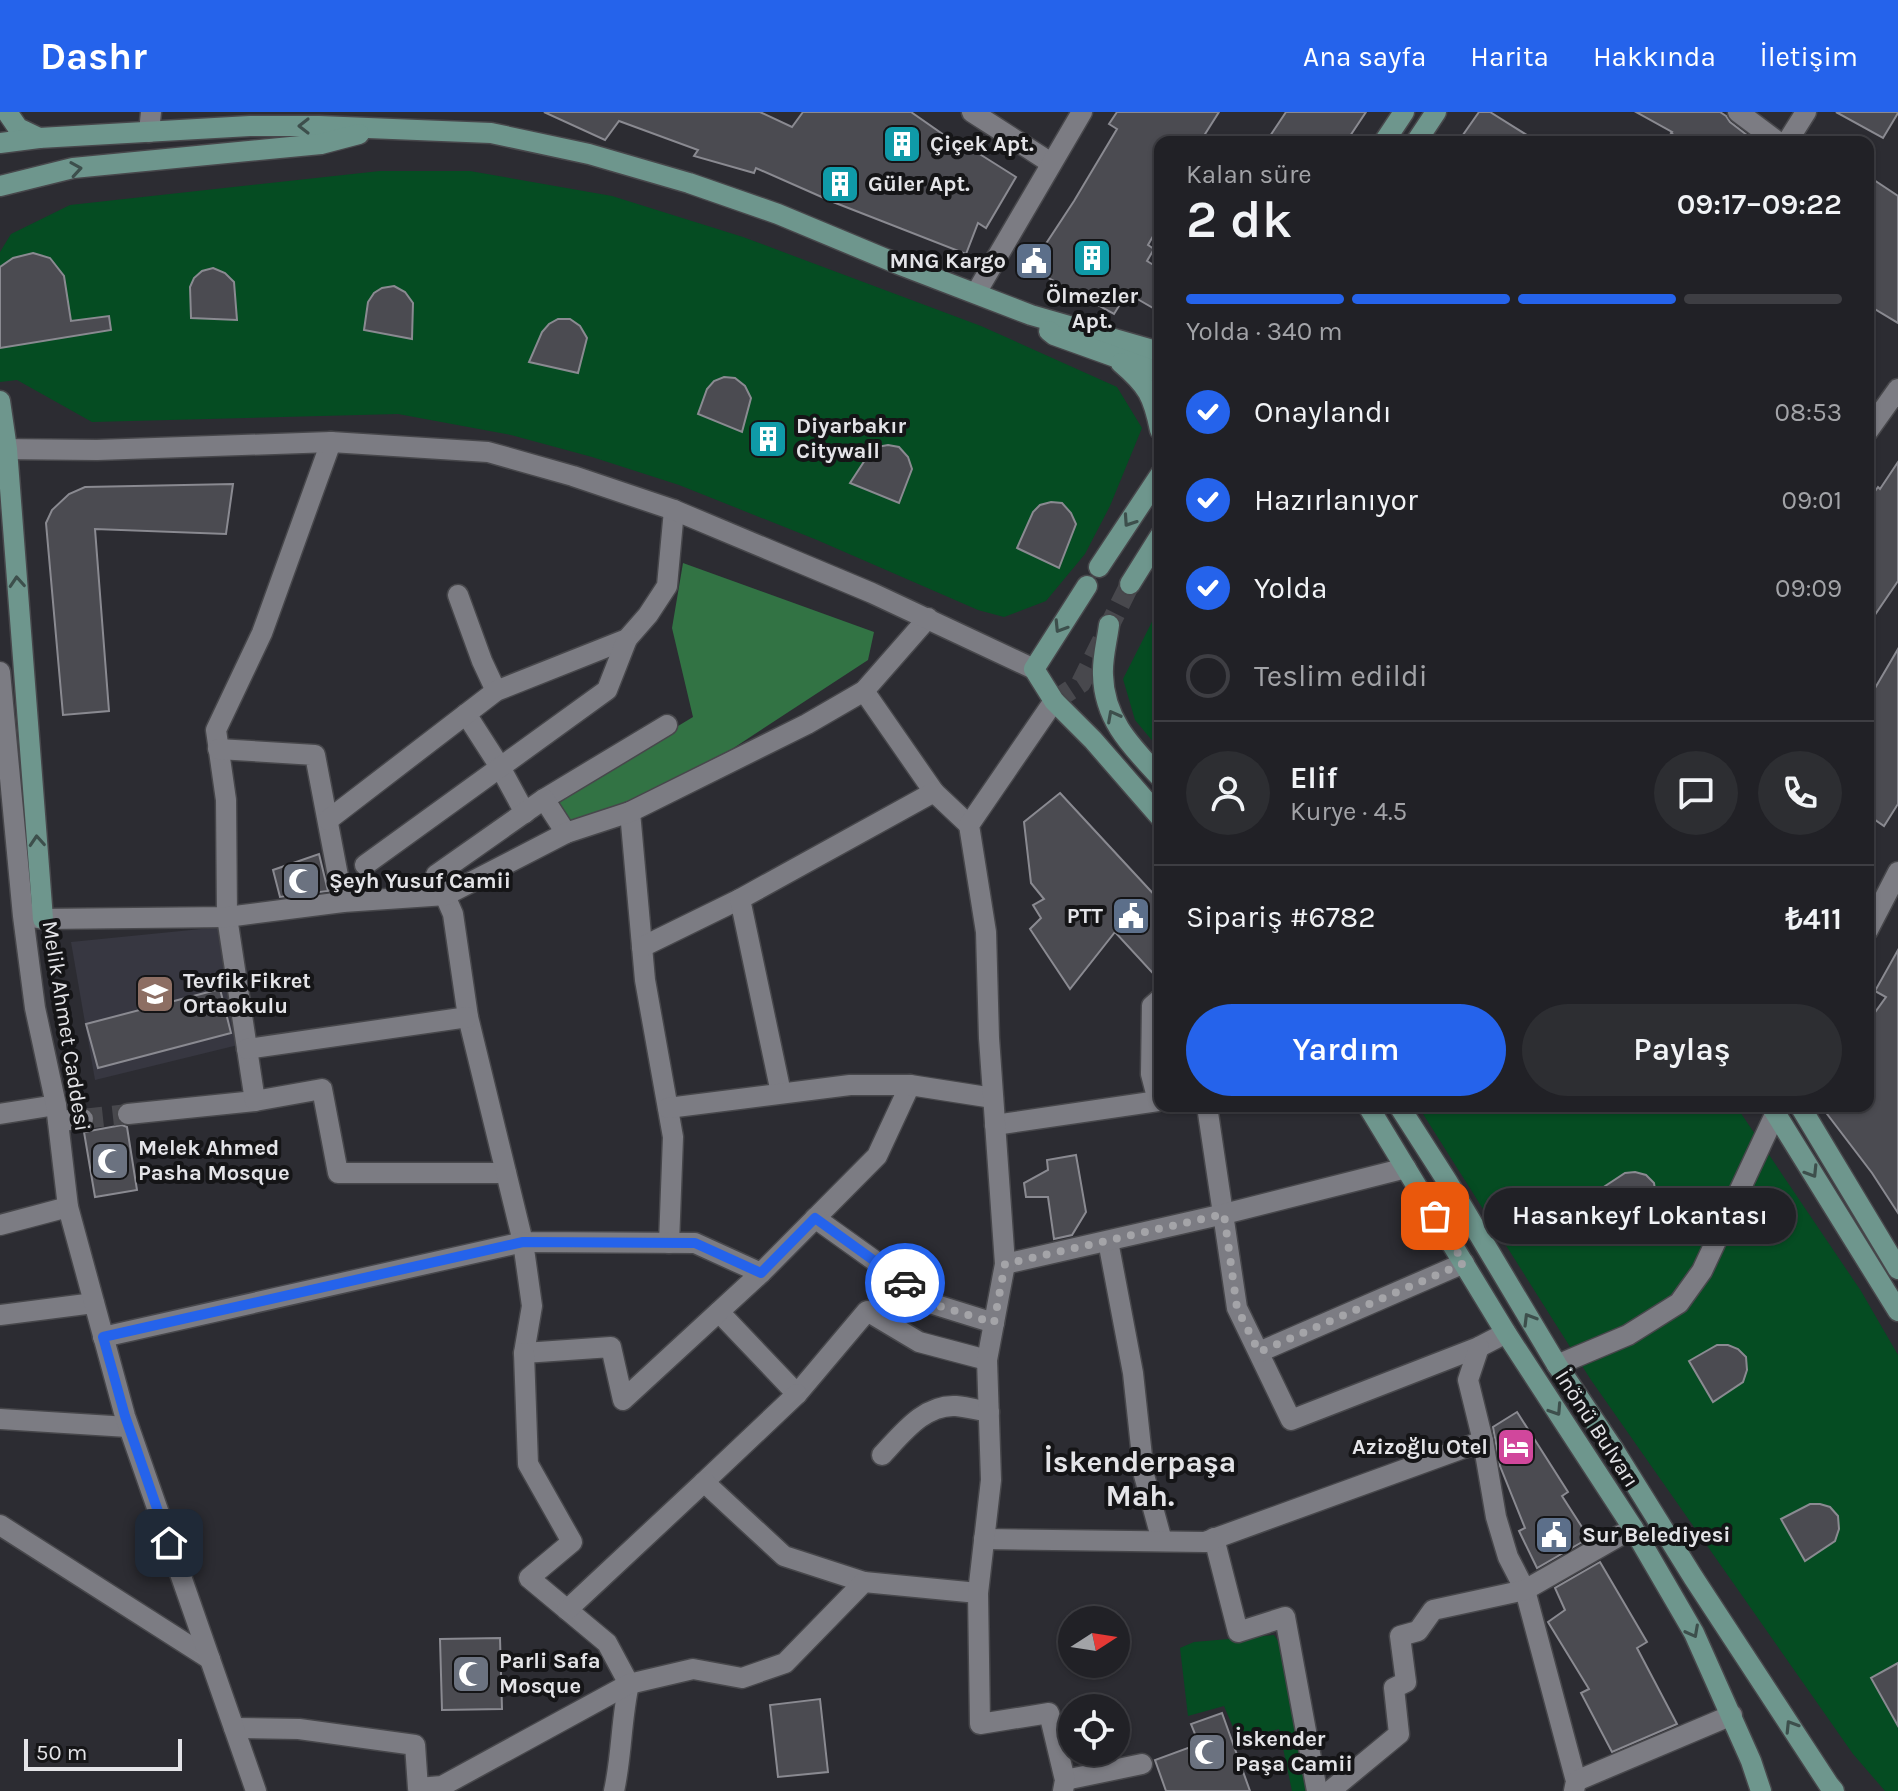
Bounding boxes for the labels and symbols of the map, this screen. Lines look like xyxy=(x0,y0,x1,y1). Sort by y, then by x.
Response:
one-way arrow xyxy=(297,117,310,135)
building icon: Çiçek Apt. xyxy=(881,123,923,165)
place label: Çiçek Apt. xyxy=(930,131,1034,157)
one-way arrow xyxy=(69,161,83,178)
building icon: Güler Apt. xyxy=(819,163,861,205)
place label: Güler Apt. xyxy=(868,171,970,197)
building icon: Ölmezler Apt. xyxy=(1071,237,1113,279)
public building icon: MNG Kargo xyxy=(1013,240,1055,282)
place label: MNG Kargo xyxy=(890,248,1006,274)
place label: Ölmezler Apt. xyxy=(1046,283,1138,334)
place label: Diyarbakır Citywall xyxy=(796,413,907,464)
building icon: Diyarbakır Citywall xyxy=(747,418,789,460)
one-way arrow xyxy=(1124,513,1139,527)
one-way arrow xyxy=(9,575,26,588)
one-way arrow xyxy=(1054,618,1070,633)
one-way arrow xyxy=(1108,709,1123,724)
one-way arrow xyxy=(29,834,46,847)
mosque icon: Şeyh Yusuf Camii xyxy=(280,860,322,902)
place label: Şeyh Yusuf Camii xyxy=(329,868,511,894)
public building icon: PTT xyxy=(1110,895,1152,937)
place label: PTT xyxy=(1067,903,1103,929)
street label: Melik Ahmet Caddesi xyxy=(37,919,95,1133)
place label: Tevfik Fikret Ortaokulu xyxy=(183,968,311,1019)
school or university icon: Tevfik Fikret Ortaokulu xyxy=(134,973,176,1015)
place label: Melek Ahmed Pasha Mosque xyxy=(138,1135,290,1186)
mosque icon: Melek Ahmed Pasha Mosque xyxy=(89,1140,131,1182)
one-way arrow xyxy=(1803,1163,1818,1178)
pin xyxy=(1401,1182,1469,1250)
callout: Hasankeyf Lokantası xyxy=(1483,1188,1795,1244)
courier xyxy=(865,1243,945,1323)
one-way arrow xyxy=(1524,1313,1539,1328)
street label: İnönü Bulvarı xyxy=(1550,1366,1644,1492)
one-way arrow xyxy=(1547,1402,1562,1416)
hotel icon: Azizoğlu Otel xyxy=(1495,1426,1537,1468)
place label: Azizoğlu Otel xyxy=(1352,1434,1488,1460)
district label: İskenderpaşa Mah. xyxy=(1044,1444,1236,1514)
pin xyxy=(135,1509,203,1577)
public building icon: Sur Belediyesi xyxy=(1533,1514,1575,1556)
place label: Sur Belediyesi xyxy=(1582,1522,1731,1548)
north arrow xyxy=(1058,1606,1130,1678)
one-way arrow xyxy=(1683,1623,1698,1638)
place label: Parli Safa Mosque xyxy=(499,1648,601,1699)
mosque icon: Parli Safa Mosque xyxy=(450,1653,492,1695)
one-way arrow xyxy=(1786,1720,1801,1735)
place label: İskender Paşa Camii xyxy=(1235,1726,1353,1777)
mosque icon: İskender Paşa Camii xyxy=(1186,1731,1228,1773)
scale bar xyxy=(24,1735,182,1771)

